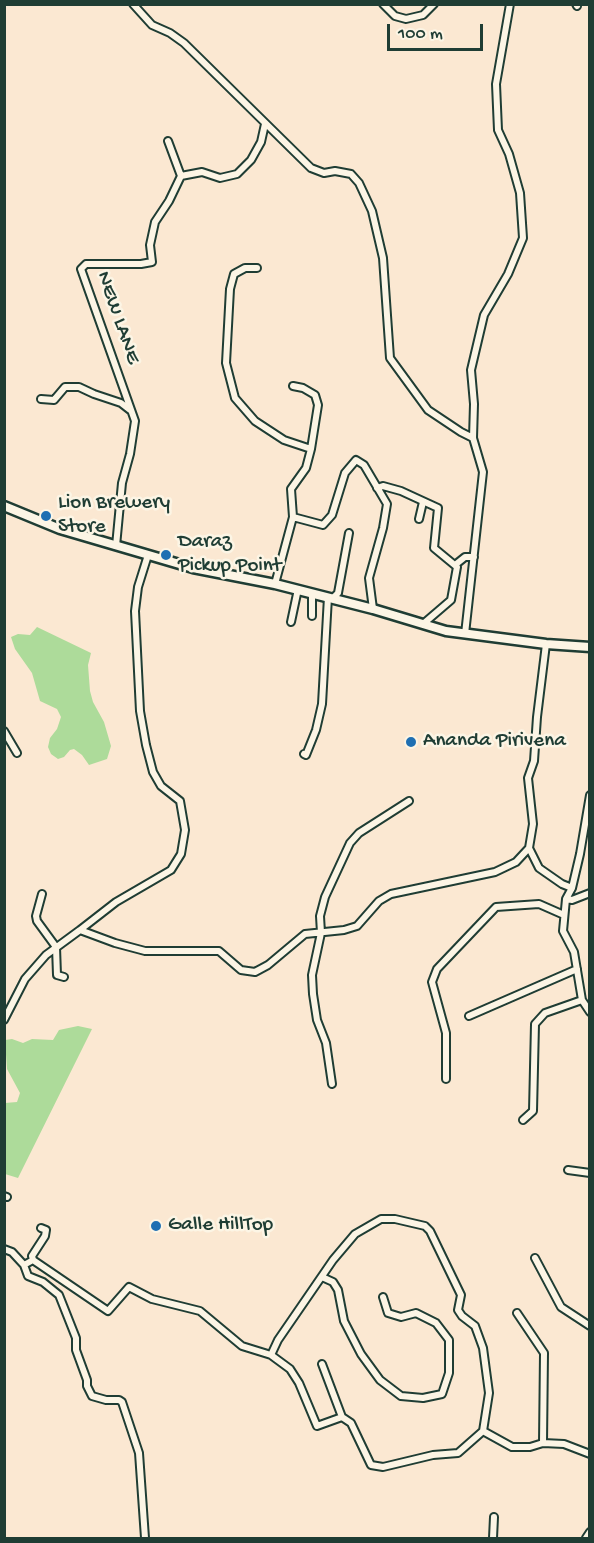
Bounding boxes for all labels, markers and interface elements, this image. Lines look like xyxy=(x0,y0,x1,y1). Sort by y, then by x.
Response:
scale bar xyxy=(390,12,486,50)
text: 100 m xyxy=(398,24,443,45)
street label: NEW LANE xyxy=(89,268,145,368)
place label: Lion Brewery Store xyxy=(58,491,170,541)
marker: Lion Brewery Store xyxy=(39,509,53,523)
place label: Daraz Pickup Point xyxy=(178,530,281,580)
marker: Daraz Pickup Point xyxy=(159,548,173,562)
place label: Ananda Pirivena xyxy=(423,729,566,755)
marker: Ananda Pirivena xyxy=(404,735,418,749)
place label: Galle HillTop xyxy=(168,1213,273,1239)
marker: Galle HillTop xyxy=(149,1219,163,1233)

